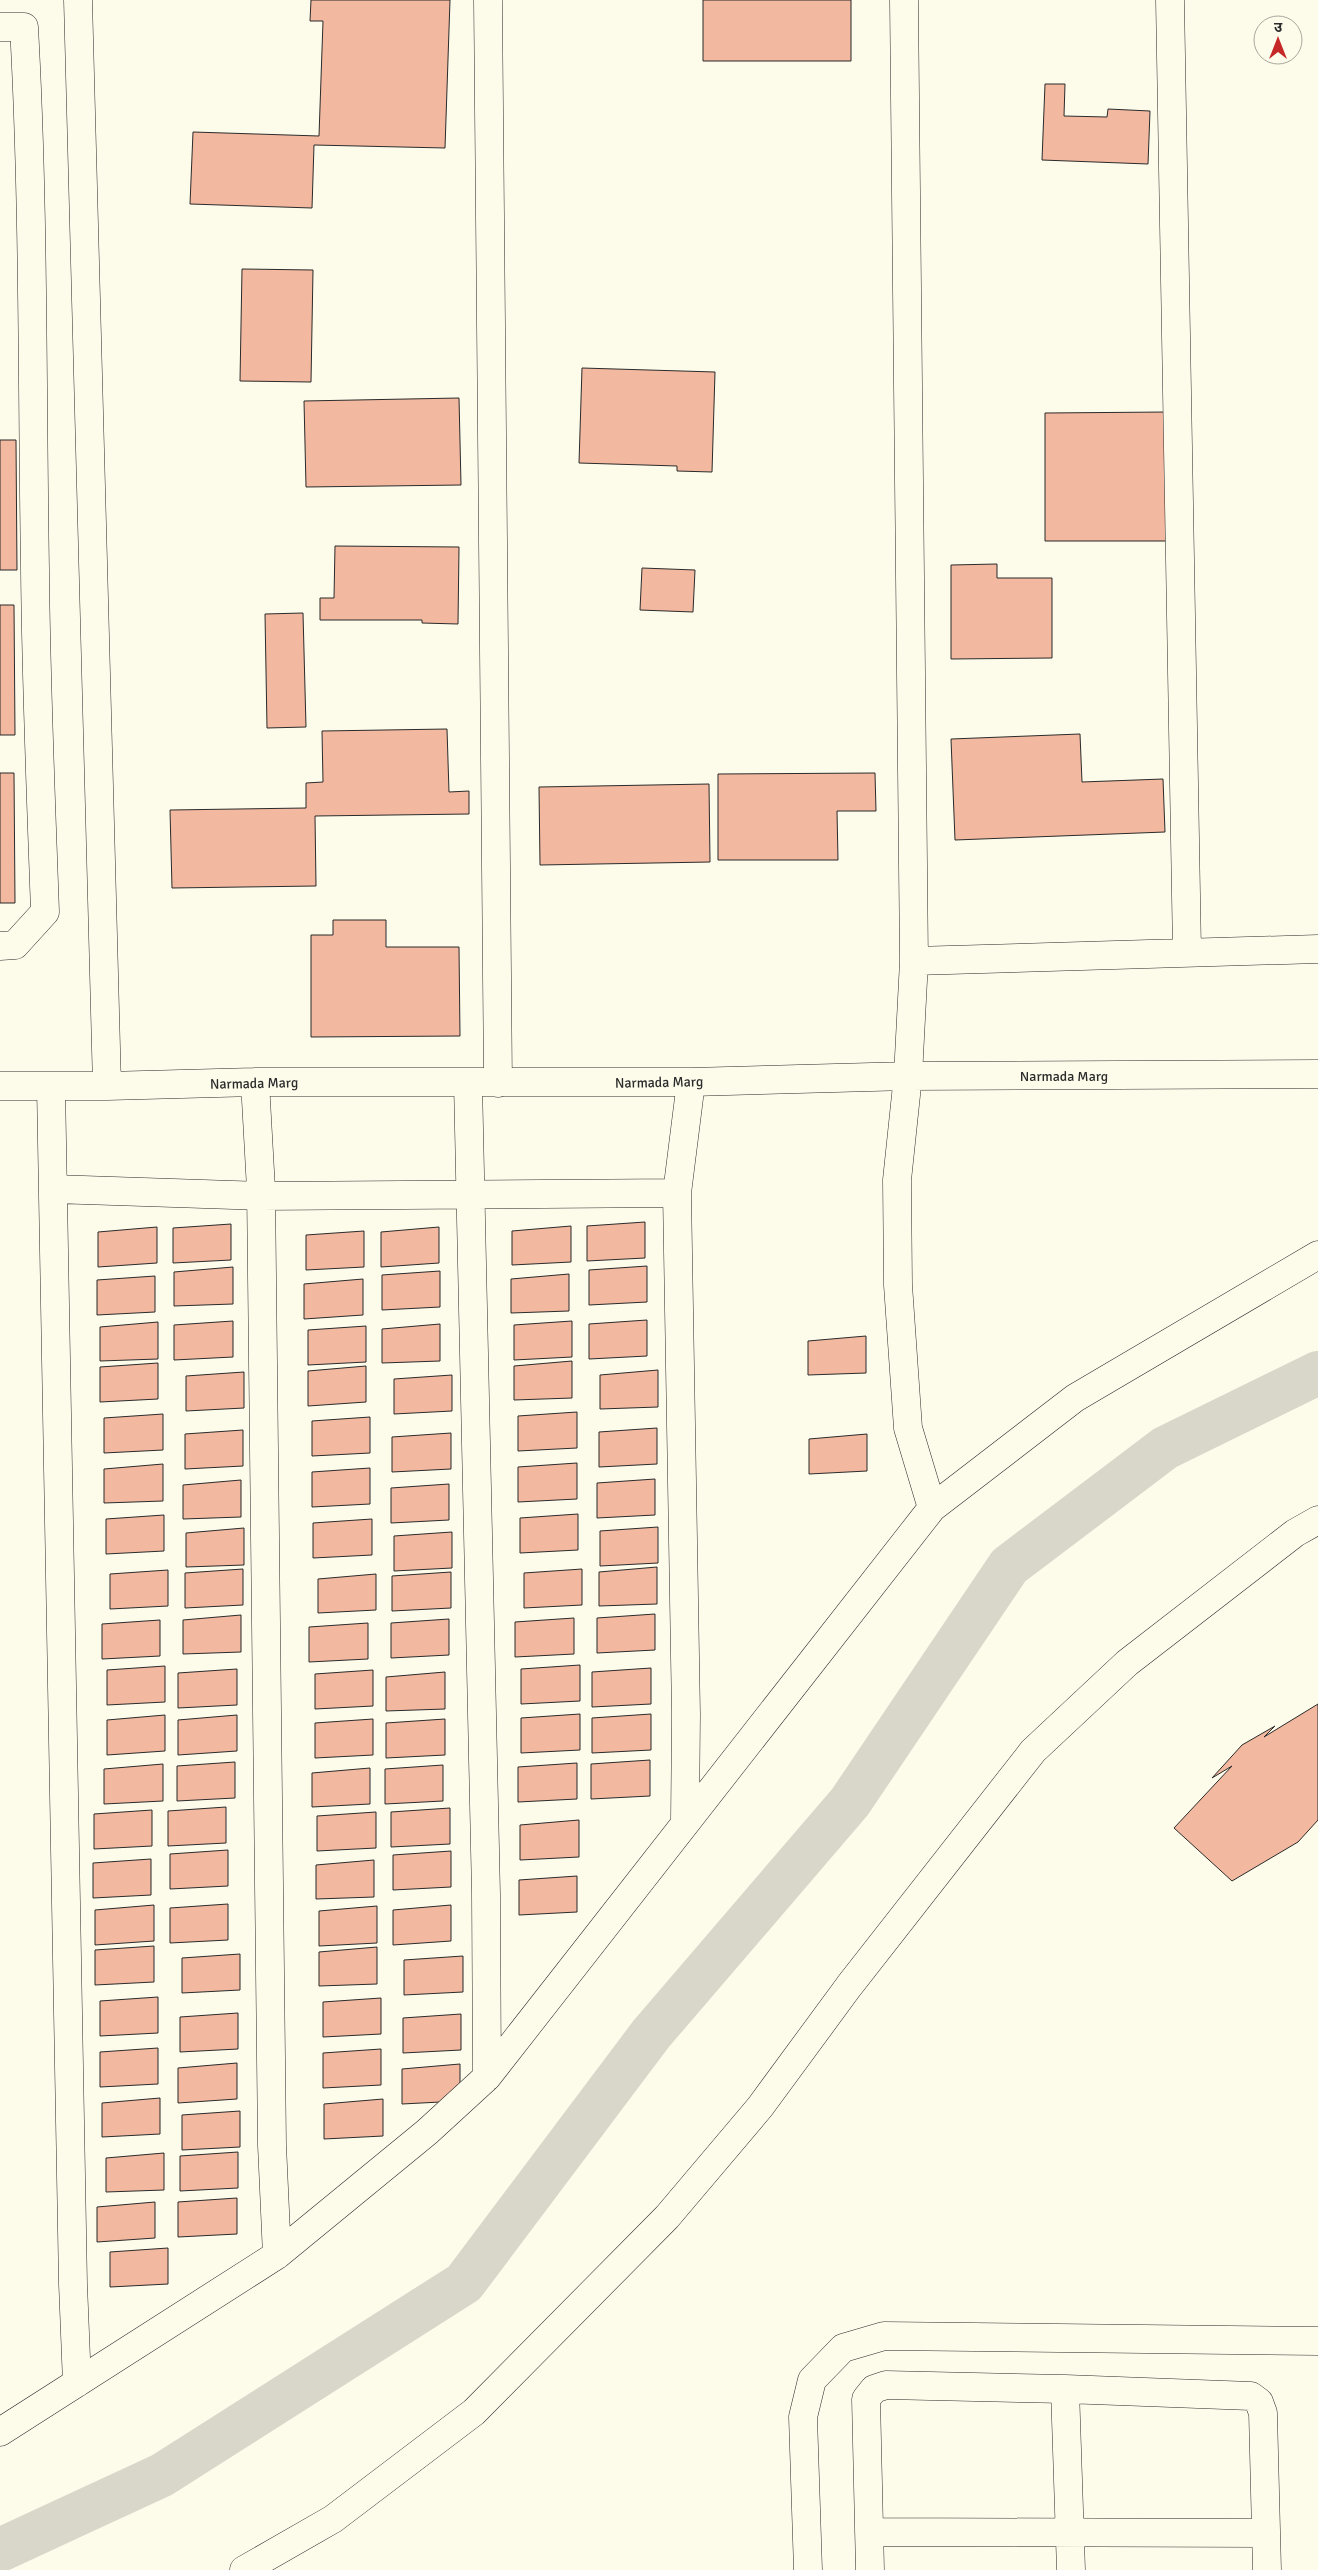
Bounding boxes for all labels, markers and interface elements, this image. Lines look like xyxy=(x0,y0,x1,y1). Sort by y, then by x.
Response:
north arrow xyxy=(1253,15,1303,65)
text: उ xyxy=(1274,19,1283,36)
street label: Narmada Marg xyxy=(1020,1068,1108,1085)
street label: Narmada Marg xyxy=(615,1073,703,1092)
street label: Narmada Marg xyxy=(210,1074,298,1093)

